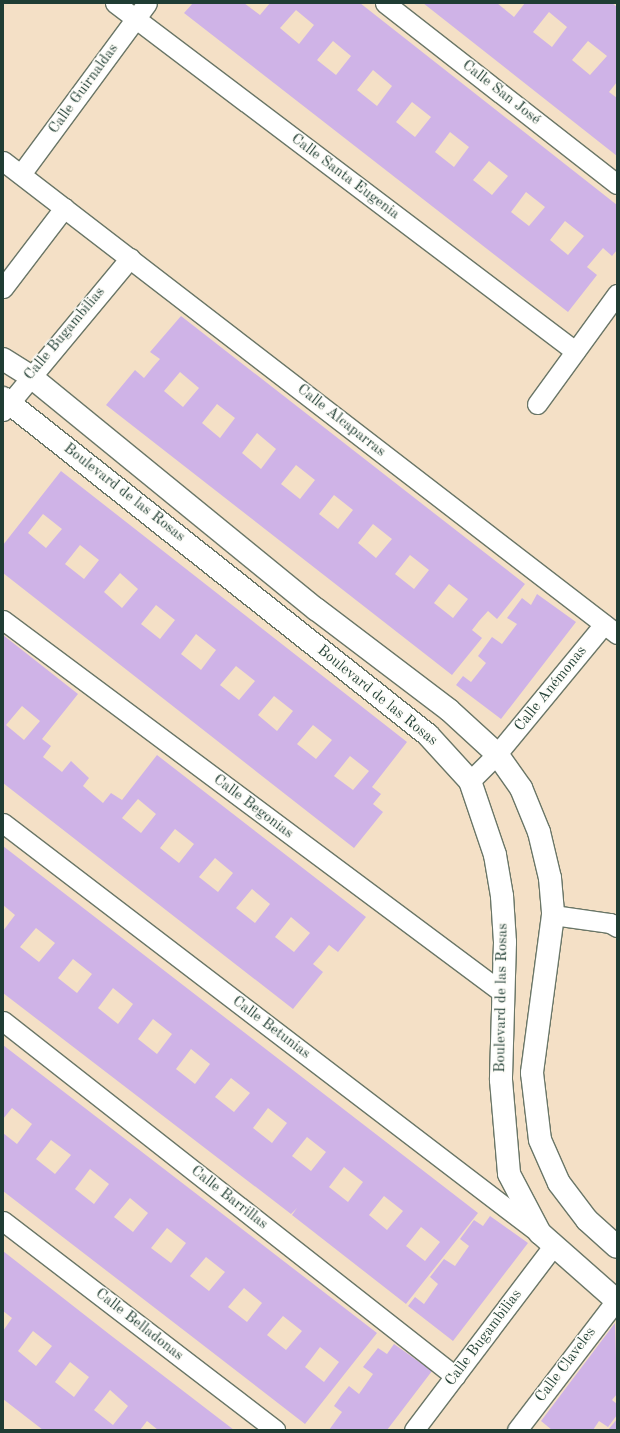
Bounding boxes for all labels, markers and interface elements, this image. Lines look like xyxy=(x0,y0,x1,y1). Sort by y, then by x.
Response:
street label: Calle Guirnaldas xyxy=(45,40,123,138)
street label: Calle San José xyxy=(458,57,544,129)
street label: Calle Santa Eugenia xyxy=(287,130,403,224)
street label: Calle Bugambilias xyxy=(21,284,109,384)
street label: Calle Alcaparras xyxy=(293,381,389,461)
street label: Boulevard de las Rosas xyxy=(60,440,188,546)
street label: Boulevard de las Rosas xyxy=(313,642,441,750)
street label: Calle Anémonas xyxy=(511,643,591,735)
street label: Calle Begonias xyxy=(209,771,297,843)
street label: Boulevard de las Rosas xyxy=(492,923,512,1073)
street label: Calle Betunias xyxy=(228,993,314,1063)
street label: Calle Barrillas xyxy=(187,1162,271,1234)
street label: Calle Belladonas xyxy=(91,1285,187,1365)
street label: Calle Bugambilias xyxy=(442,1286,526,1390)
street label: Calle Claveles xyxy=(532,1324,600,1406)

